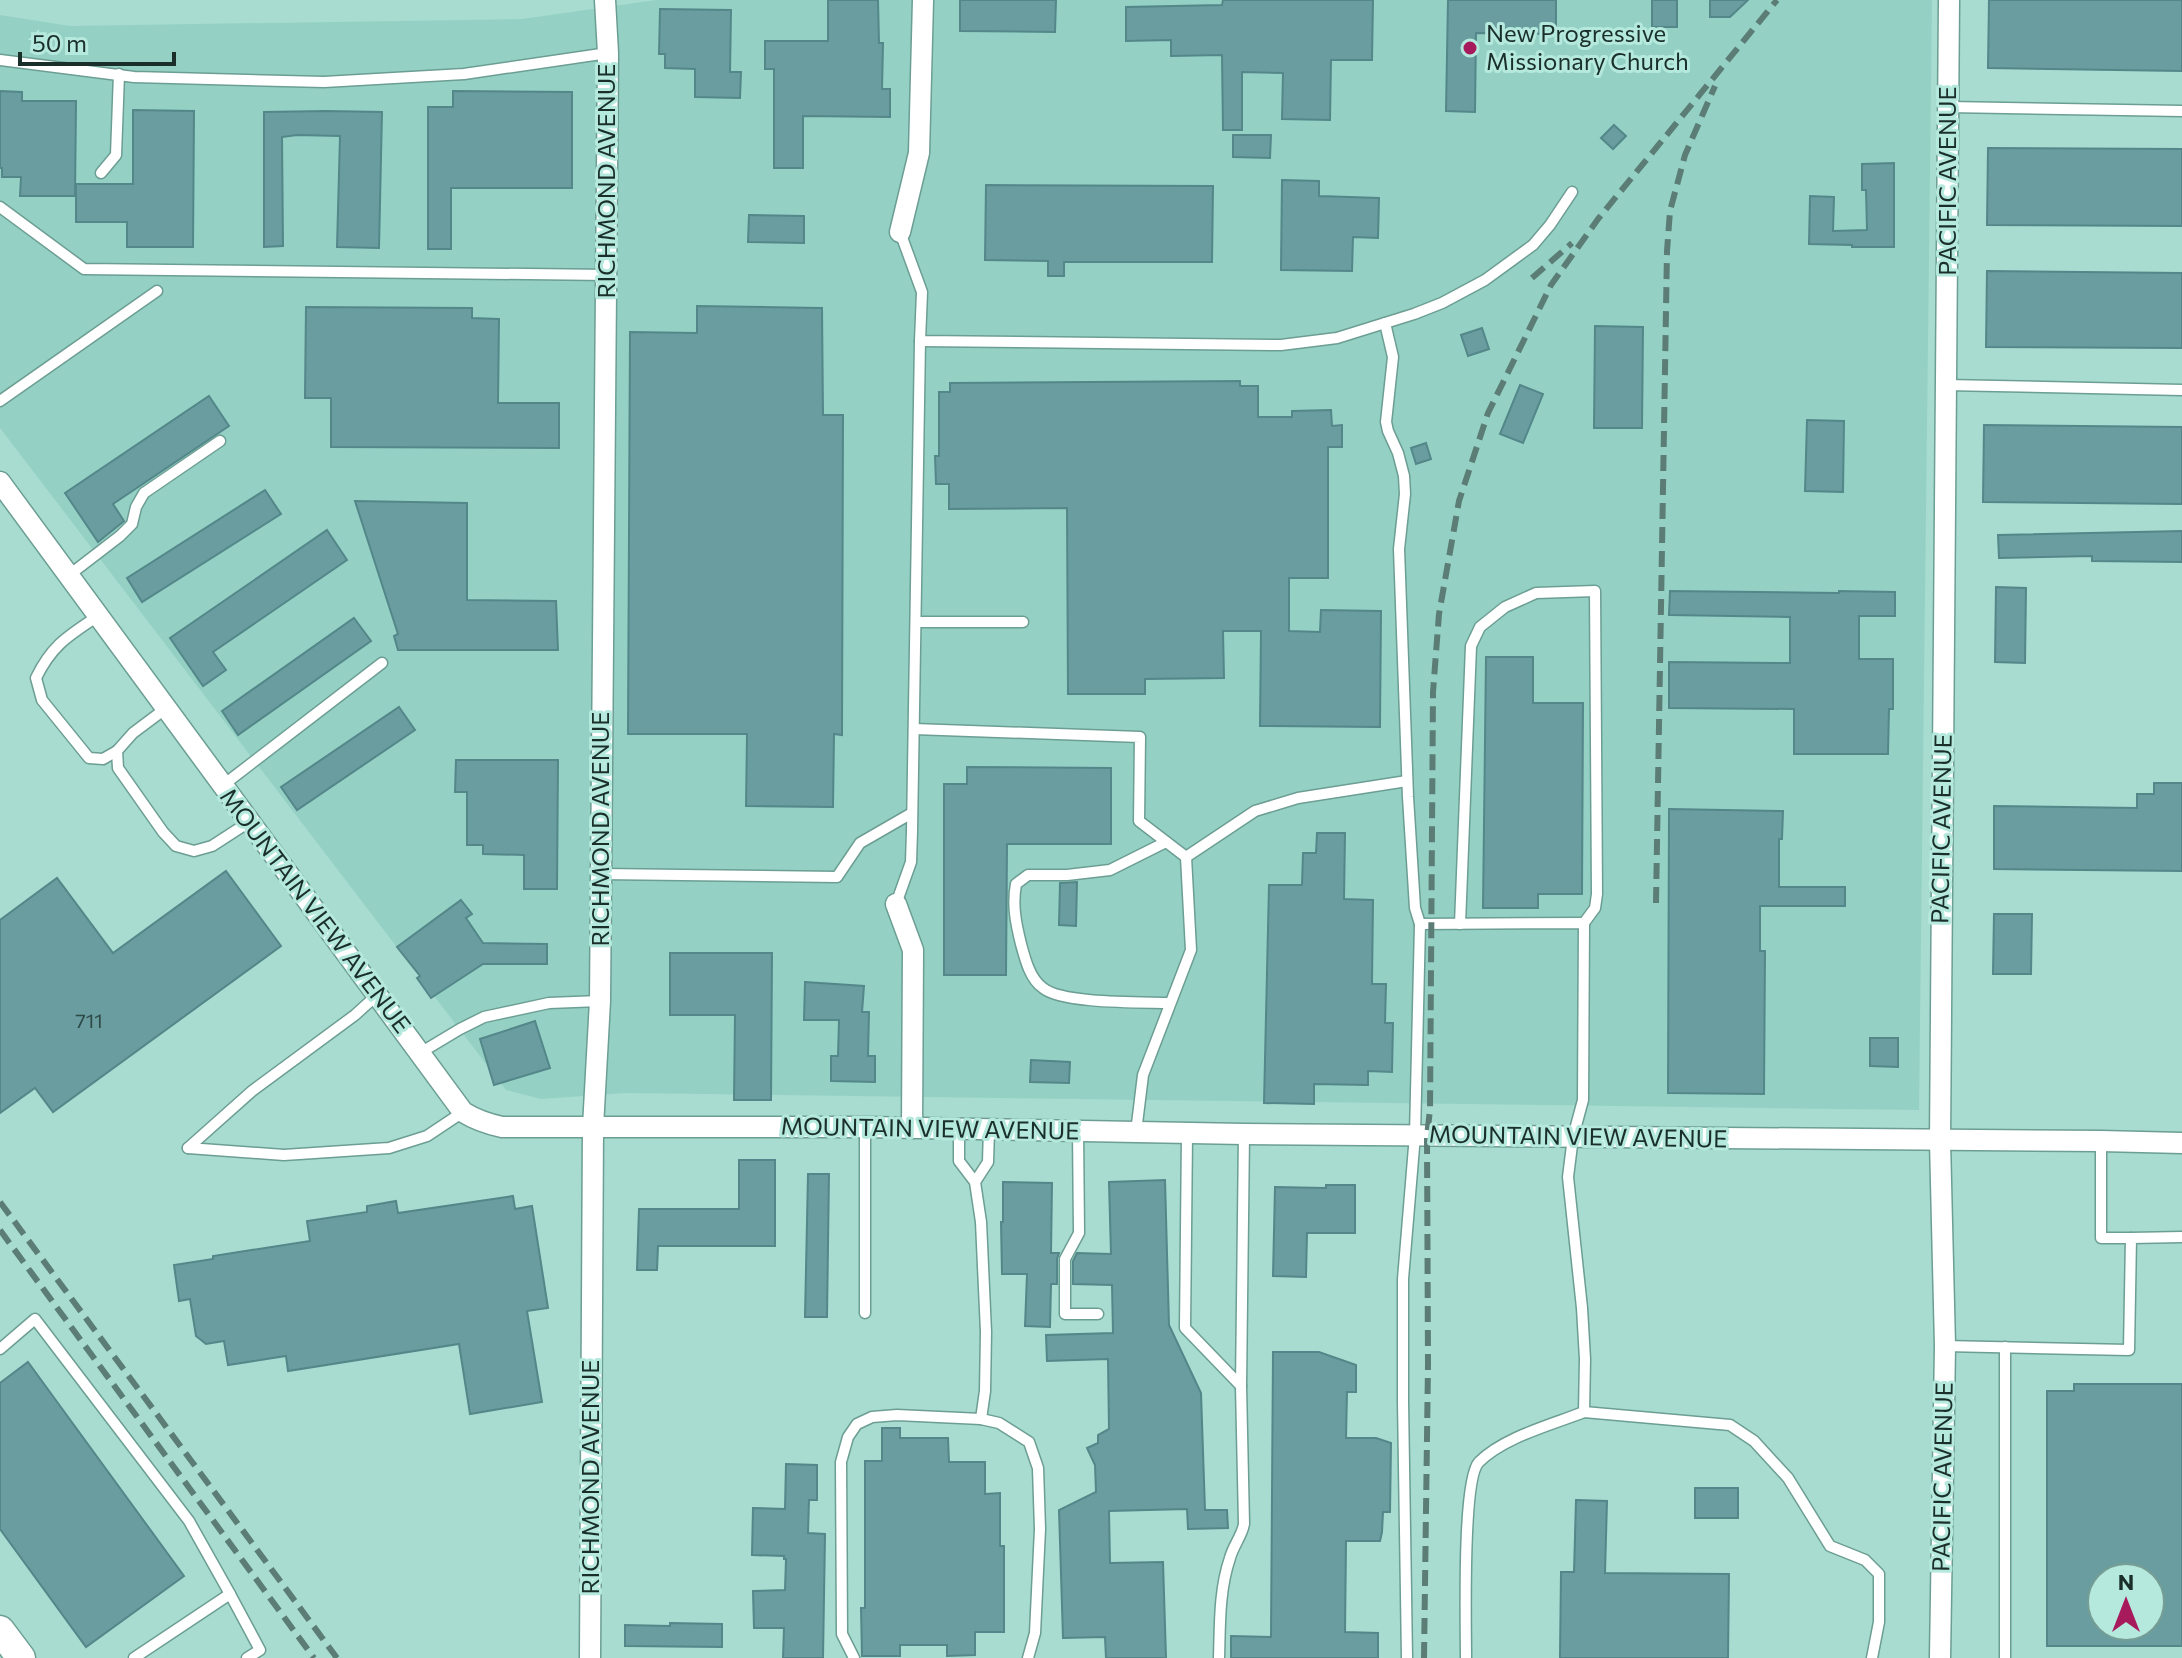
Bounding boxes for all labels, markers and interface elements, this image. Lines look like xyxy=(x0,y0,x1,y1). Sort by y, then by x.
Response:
scale bar xyxy=(20,16,174,66)
place label: New Progressive Missionary Church xyxy=(1486,18,1689,75)
text: 50 m xyxy=(32,28,87,57)
marker: New Progressive Missionary Church xyxy=(1461,39,1479,57)
street label: RICHMOND AVENUE xyxy=(591,63,620,299)
street label: PACIFIC AVENUE xyxy=(1932,86,1961,276)
street label: RICHMOND AVENUE xyxy=(585,711,614,947)
street label: PACIFIC AVENUE xyxy=(1924,734,1957,924)
street label: MOUNTAIN VIEW AVENUE xyxy=(215,782,418,1038)
house number: 711 xyxy=(75,1008,103,1032)
street label: MOUNTAIN VIEW AVENUE xyxy=(780,1110,1080,1145)
street label: MOUNTAIN VIEW AVENUE xyxy=(1428,1118,1728,1153)
street label: RICHMOND AVENUE xyxy=(575,1359,604,1595)
street label: PACIFIC AVENUE xyxy=(1925,1382,1958,1572)
north arrow xyxy=(2086,1562,2166,1642)
text: N xyxy=(2118,1568,2134,1595)

